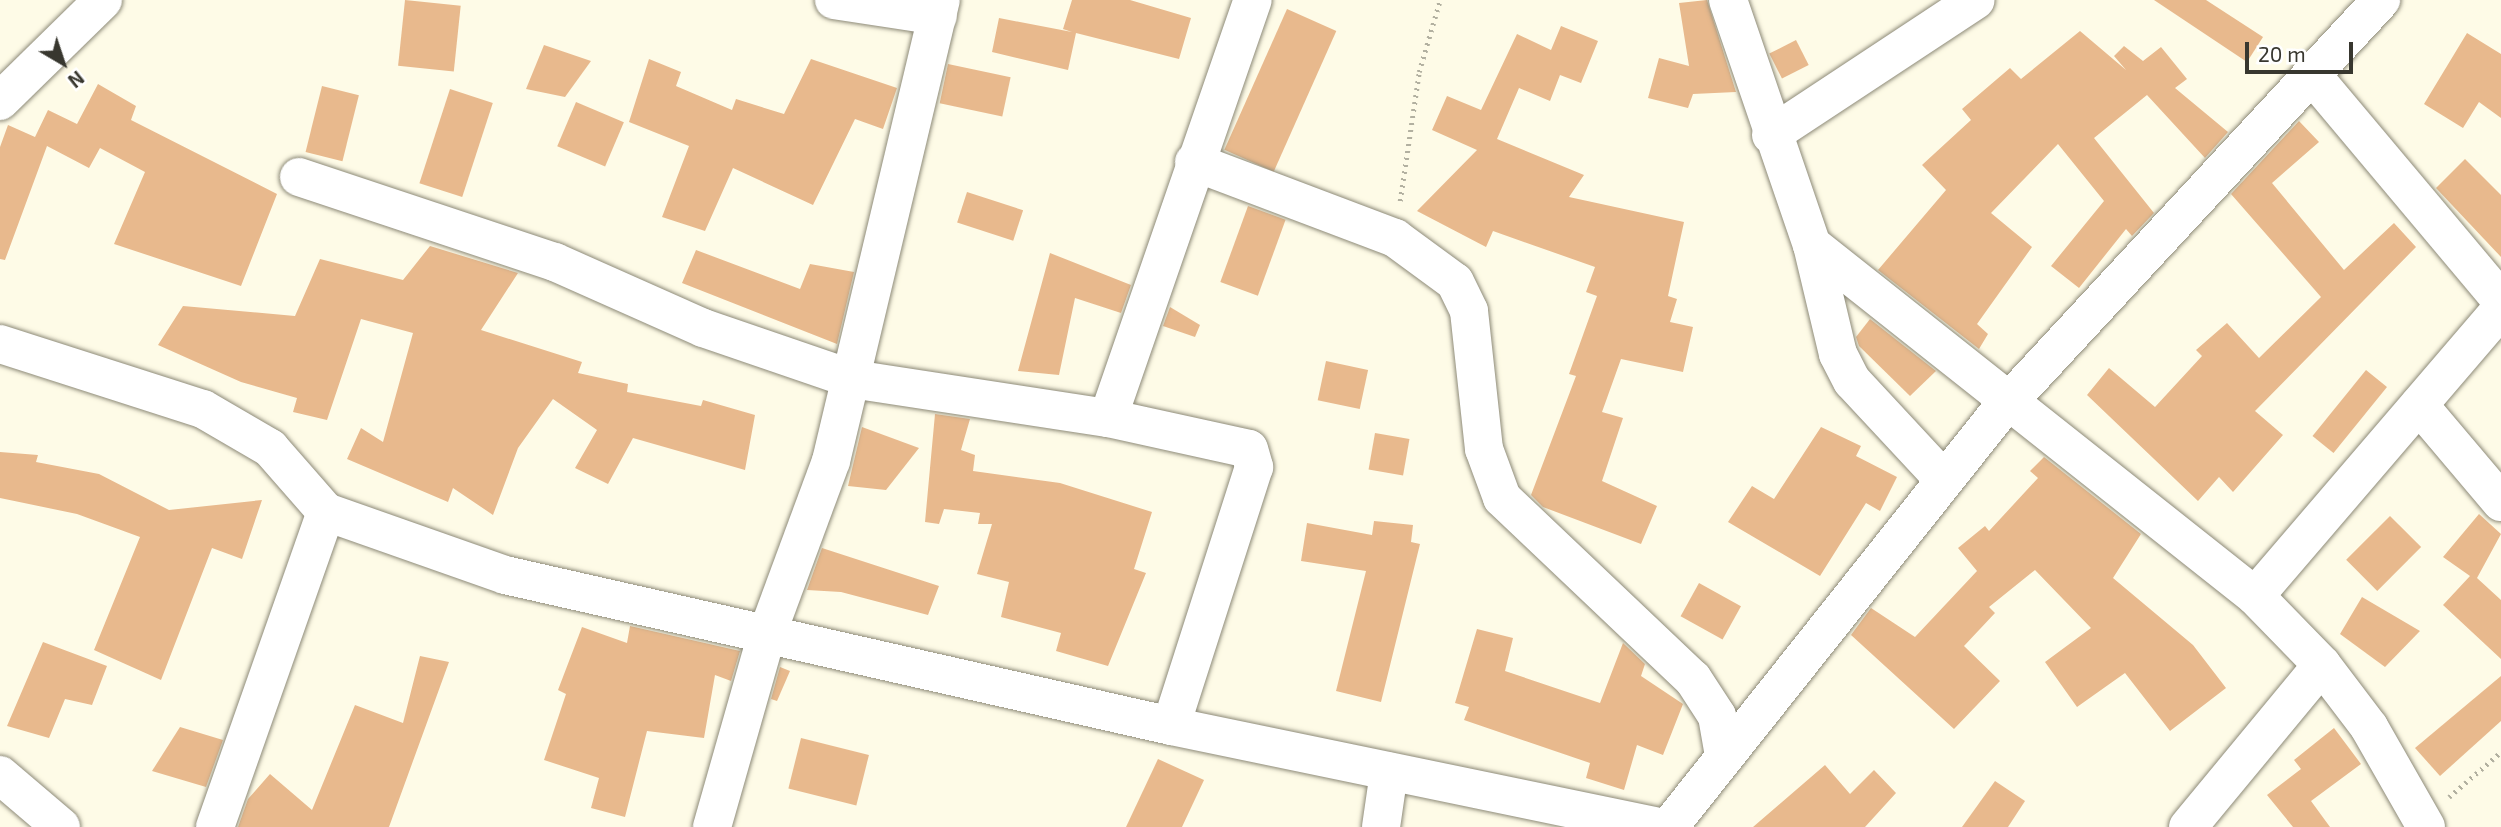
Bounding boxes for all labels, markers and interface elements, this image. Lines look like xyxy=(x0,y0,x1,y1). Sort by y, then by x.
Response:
north arrow xyxy=(28,28,98,98)
scale bar xyxy=(2249,28,2358,72)
text: 20 m xyxy=(2258,41,2306,66)
text: N xyxy=(64,66,89,93)

